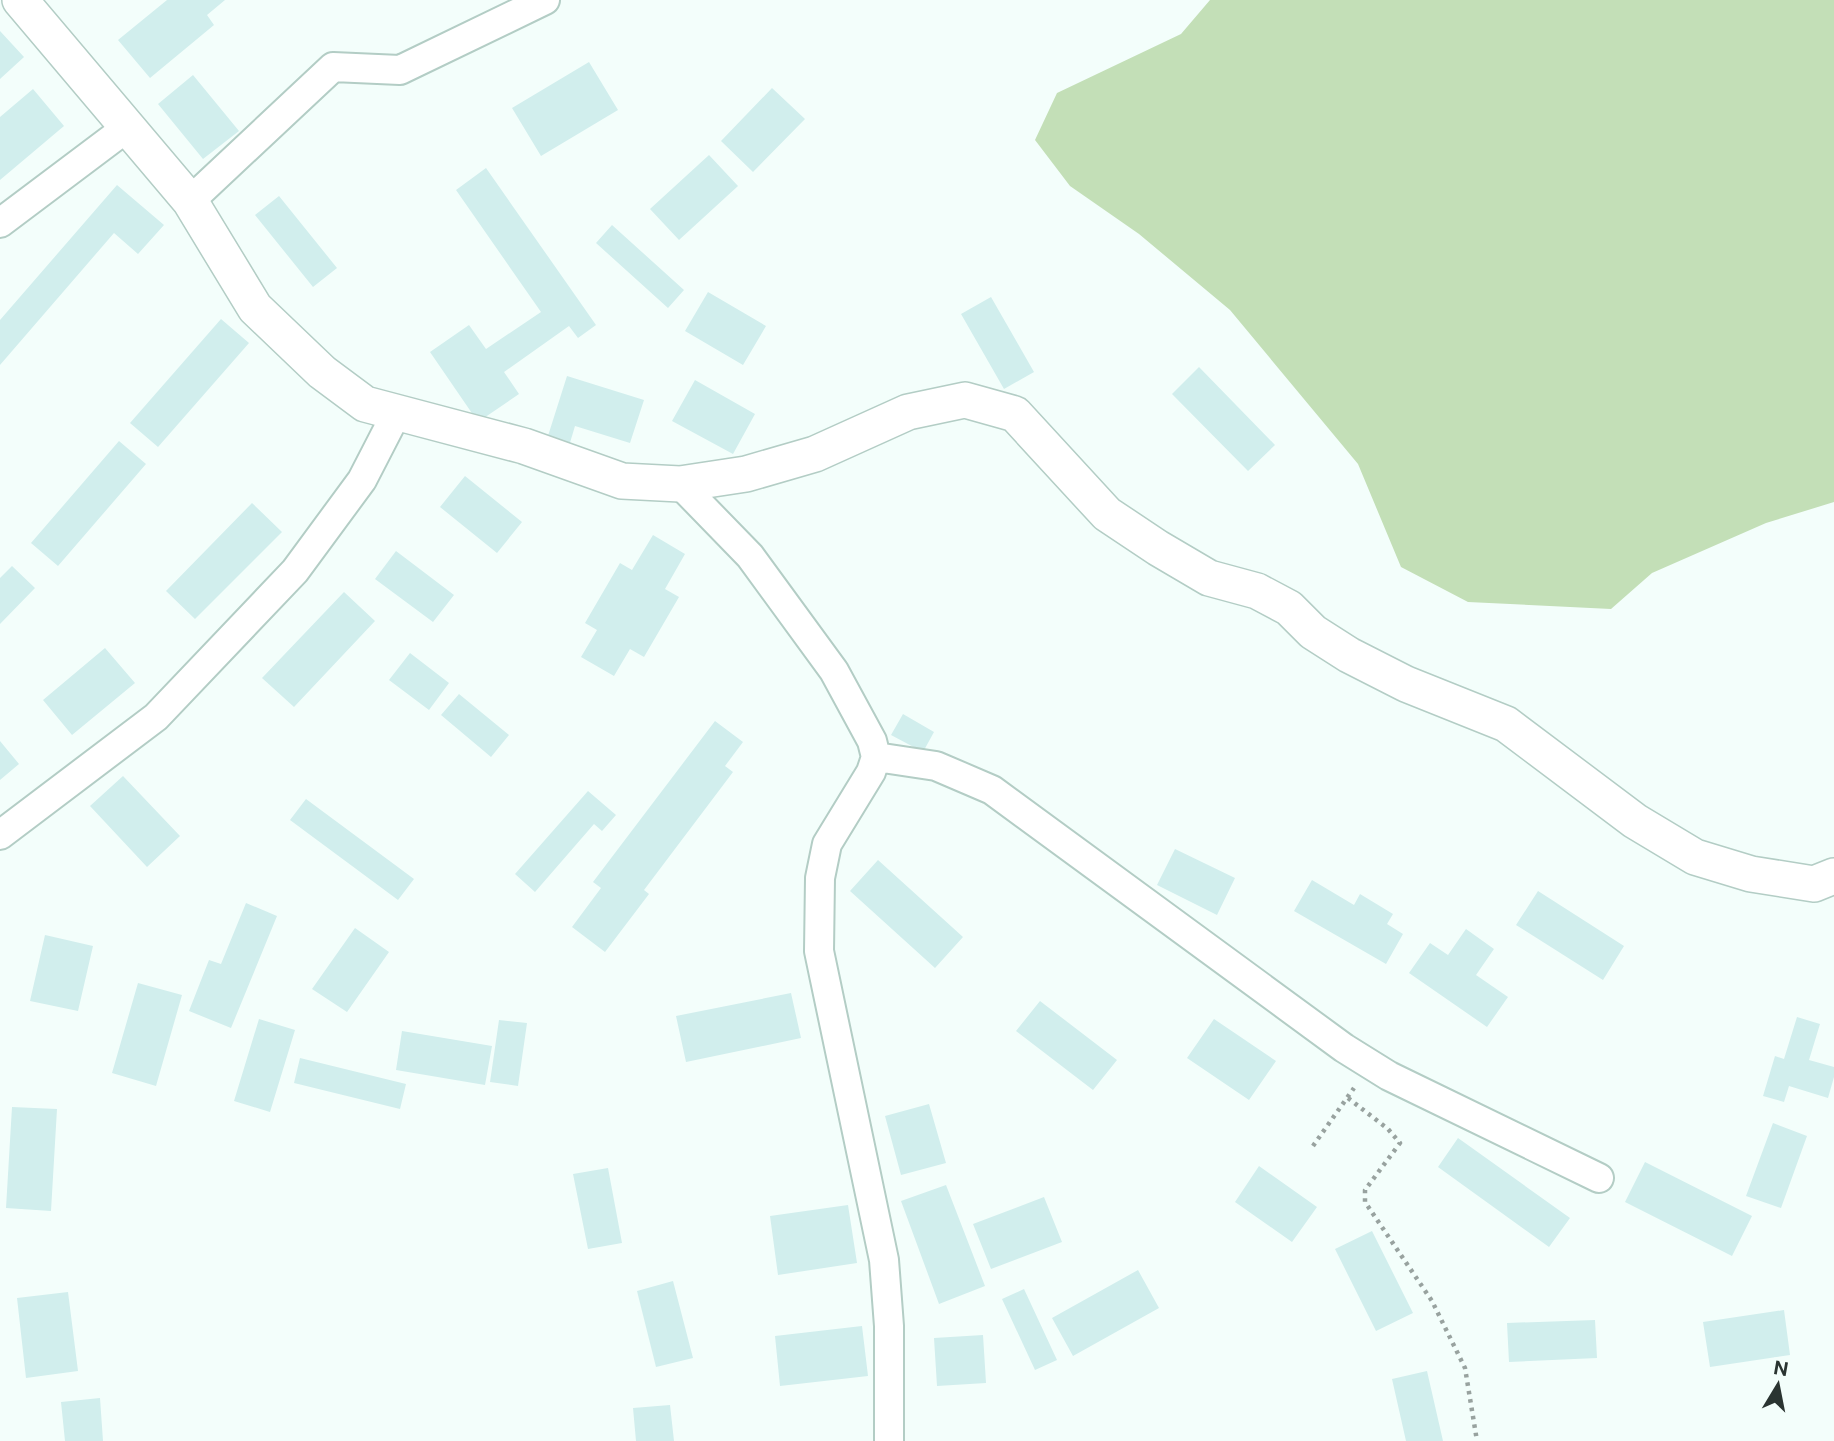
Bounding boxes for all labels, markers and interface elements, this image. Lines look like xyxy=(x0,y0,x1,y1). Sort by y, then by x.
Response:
north arrow xyxy=(1743,1350,1813,1420)
text: N xyxy=(1772,1356,1790,1380)

